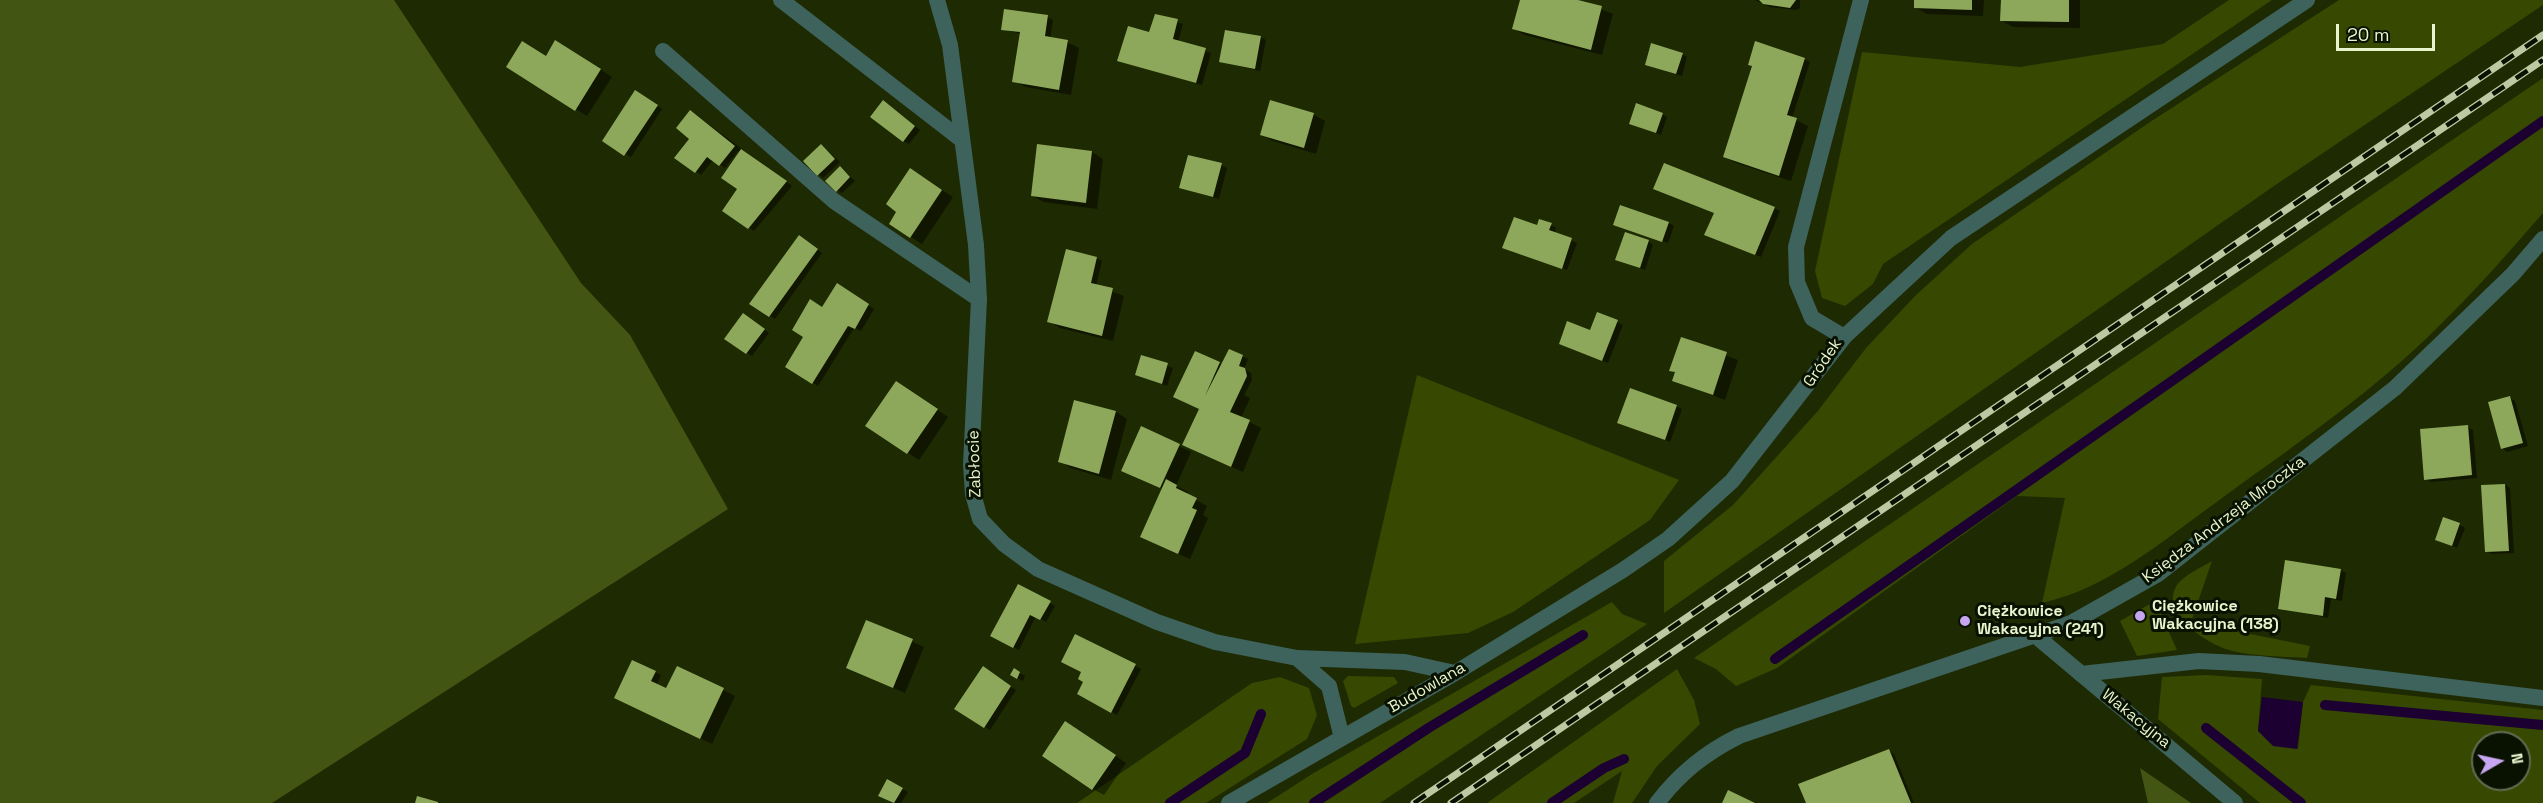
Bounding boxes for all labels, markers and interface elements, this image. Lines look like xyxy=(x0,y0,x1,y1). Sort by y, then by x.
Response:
scale bar xyxy=(2339,12,2438,50)
text: 20 m xyxy=(2347,23,2390,46)
street label: Gródek xyxy=(1800,335,1846,391)
street label: Zabłocie xyxy=(964,430,986,498)
street label: Księdza Andrzeja Mroczka xyxy=(2139,452,2309,588)
place label: Ciężkowice Wakacyjna (138) xyxy=(2152,597,2279,635)
place label: Ciężkowice Wakacyjna (241) xyxy=(1977,602,2104,640)
marker: Ciężkowice Wakacyjna (138) xyxy=(2133,609,2147,623)
marker: Ciężkowice Wakacyjna (241) xyxy=(1958,614,1972,628)
street label: Budowlana xyxy=(1385,658,1469,718)
street label: Wakacyjna xyxy=(2098,685,2174,753)
north arrow xyxy=(2471,731,2531,791)
text: N xyxy=(2506,751,2529,765)

